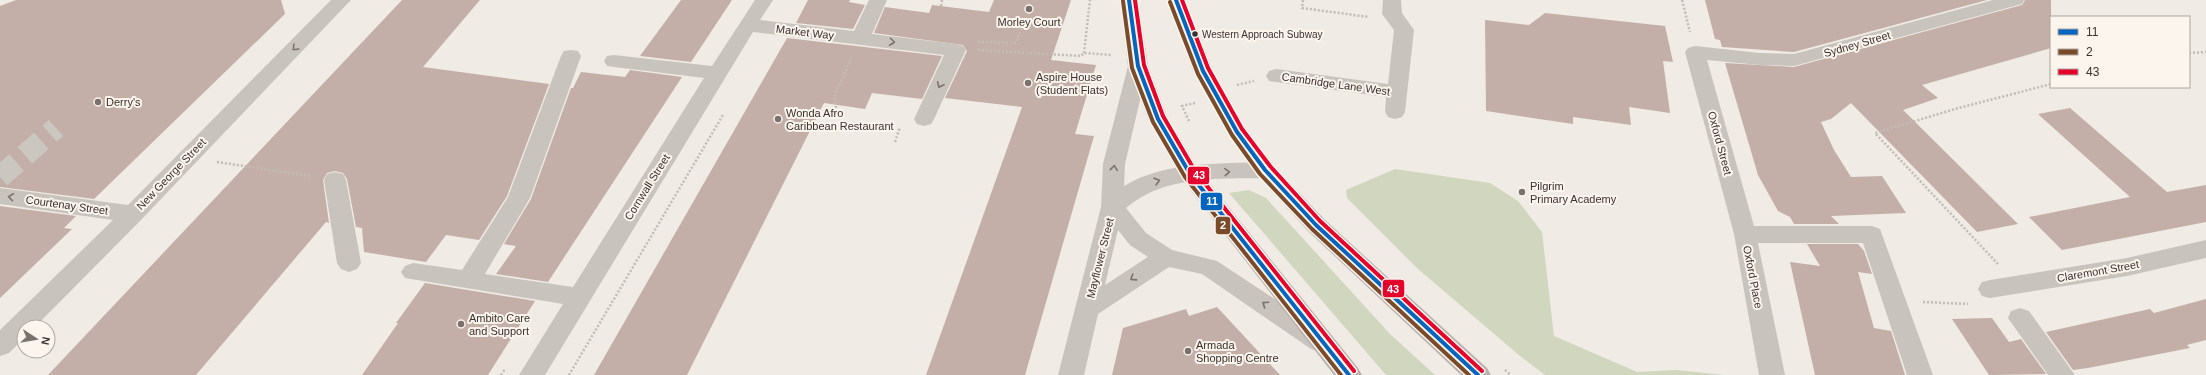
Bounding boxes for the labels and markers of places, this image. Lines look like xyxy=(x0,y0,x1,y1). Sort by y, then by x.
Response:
marker: Morley Court xyxy=(1024,4,1034,14)
place label: Morley Court xyxy=(998,16,1060,28)
marker: Western Approach Subway xyxy=(1190,29,1200,39)
place label: Western Approach Subway xyxy=(1202,29,1322,40)
place label: Aspire House (Student Flats) xyxy=(1036,71,1108,96)
marker: Aspire House (Student Flats) xyxy=(1023,78,1033,88)
place label: Derry's xyxy=(106,96,141,108)
marker: Derry's xyxy=(93,97,103,107)
place label: Wonda Afro Caribbean Restaurant xyxy=(786,107,894,132)
marker: Wonda Afro Caribbean Restaurant xyxy=(773,114,783,124)
place label: Pilgrim Primary Academy xyxy=(1530,180,1617,205)
marker: Pilgrim Primary Academy xyxy=(1517,187,1527,197)
place label: Ambito Care and Support xyxy=(469,312,530,337)
marker: Ambito Care and Support xyxy=(456,319,466,329)
place label: Armada Shopping Centre xyxy=(1196,339,1279,364)
marker: Armada Shopping Centre xyxy=(1183,346,1193,356)

